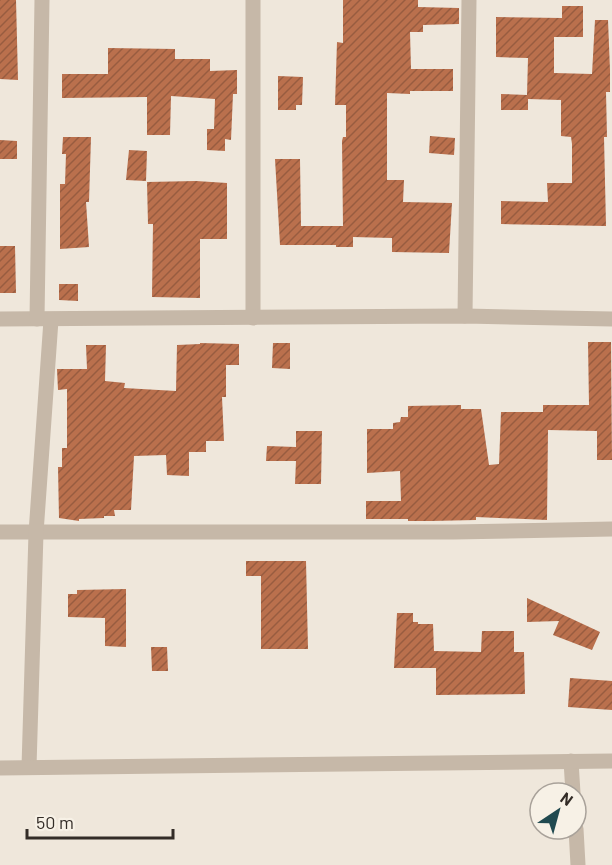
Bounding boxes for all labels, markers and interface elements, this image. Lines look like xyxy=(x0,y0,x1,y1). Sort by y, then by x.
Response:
north arrow xyxy=(528,781,588,841)
text: N xyxy=(557,788,577,809)
scale bar xyxy=(27,802,172,840)
text: 50 m xyxy=(36,811,74,833)

